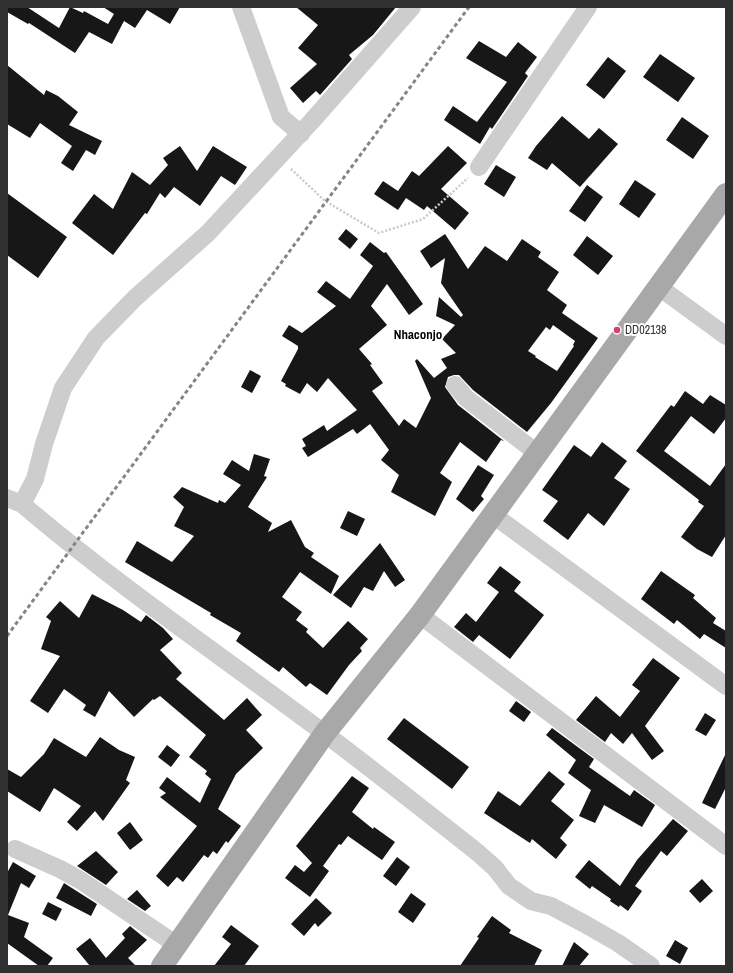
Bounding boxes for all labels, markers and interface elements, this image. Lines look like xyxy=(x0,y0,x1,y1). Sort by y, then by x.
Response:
place label: DD02138 xyxy=(625,322,667,338)
marker: DD02138 xyxy=(612,325,622,335)
district label: Nhaconjo xyxy=(394,326,442,343)

